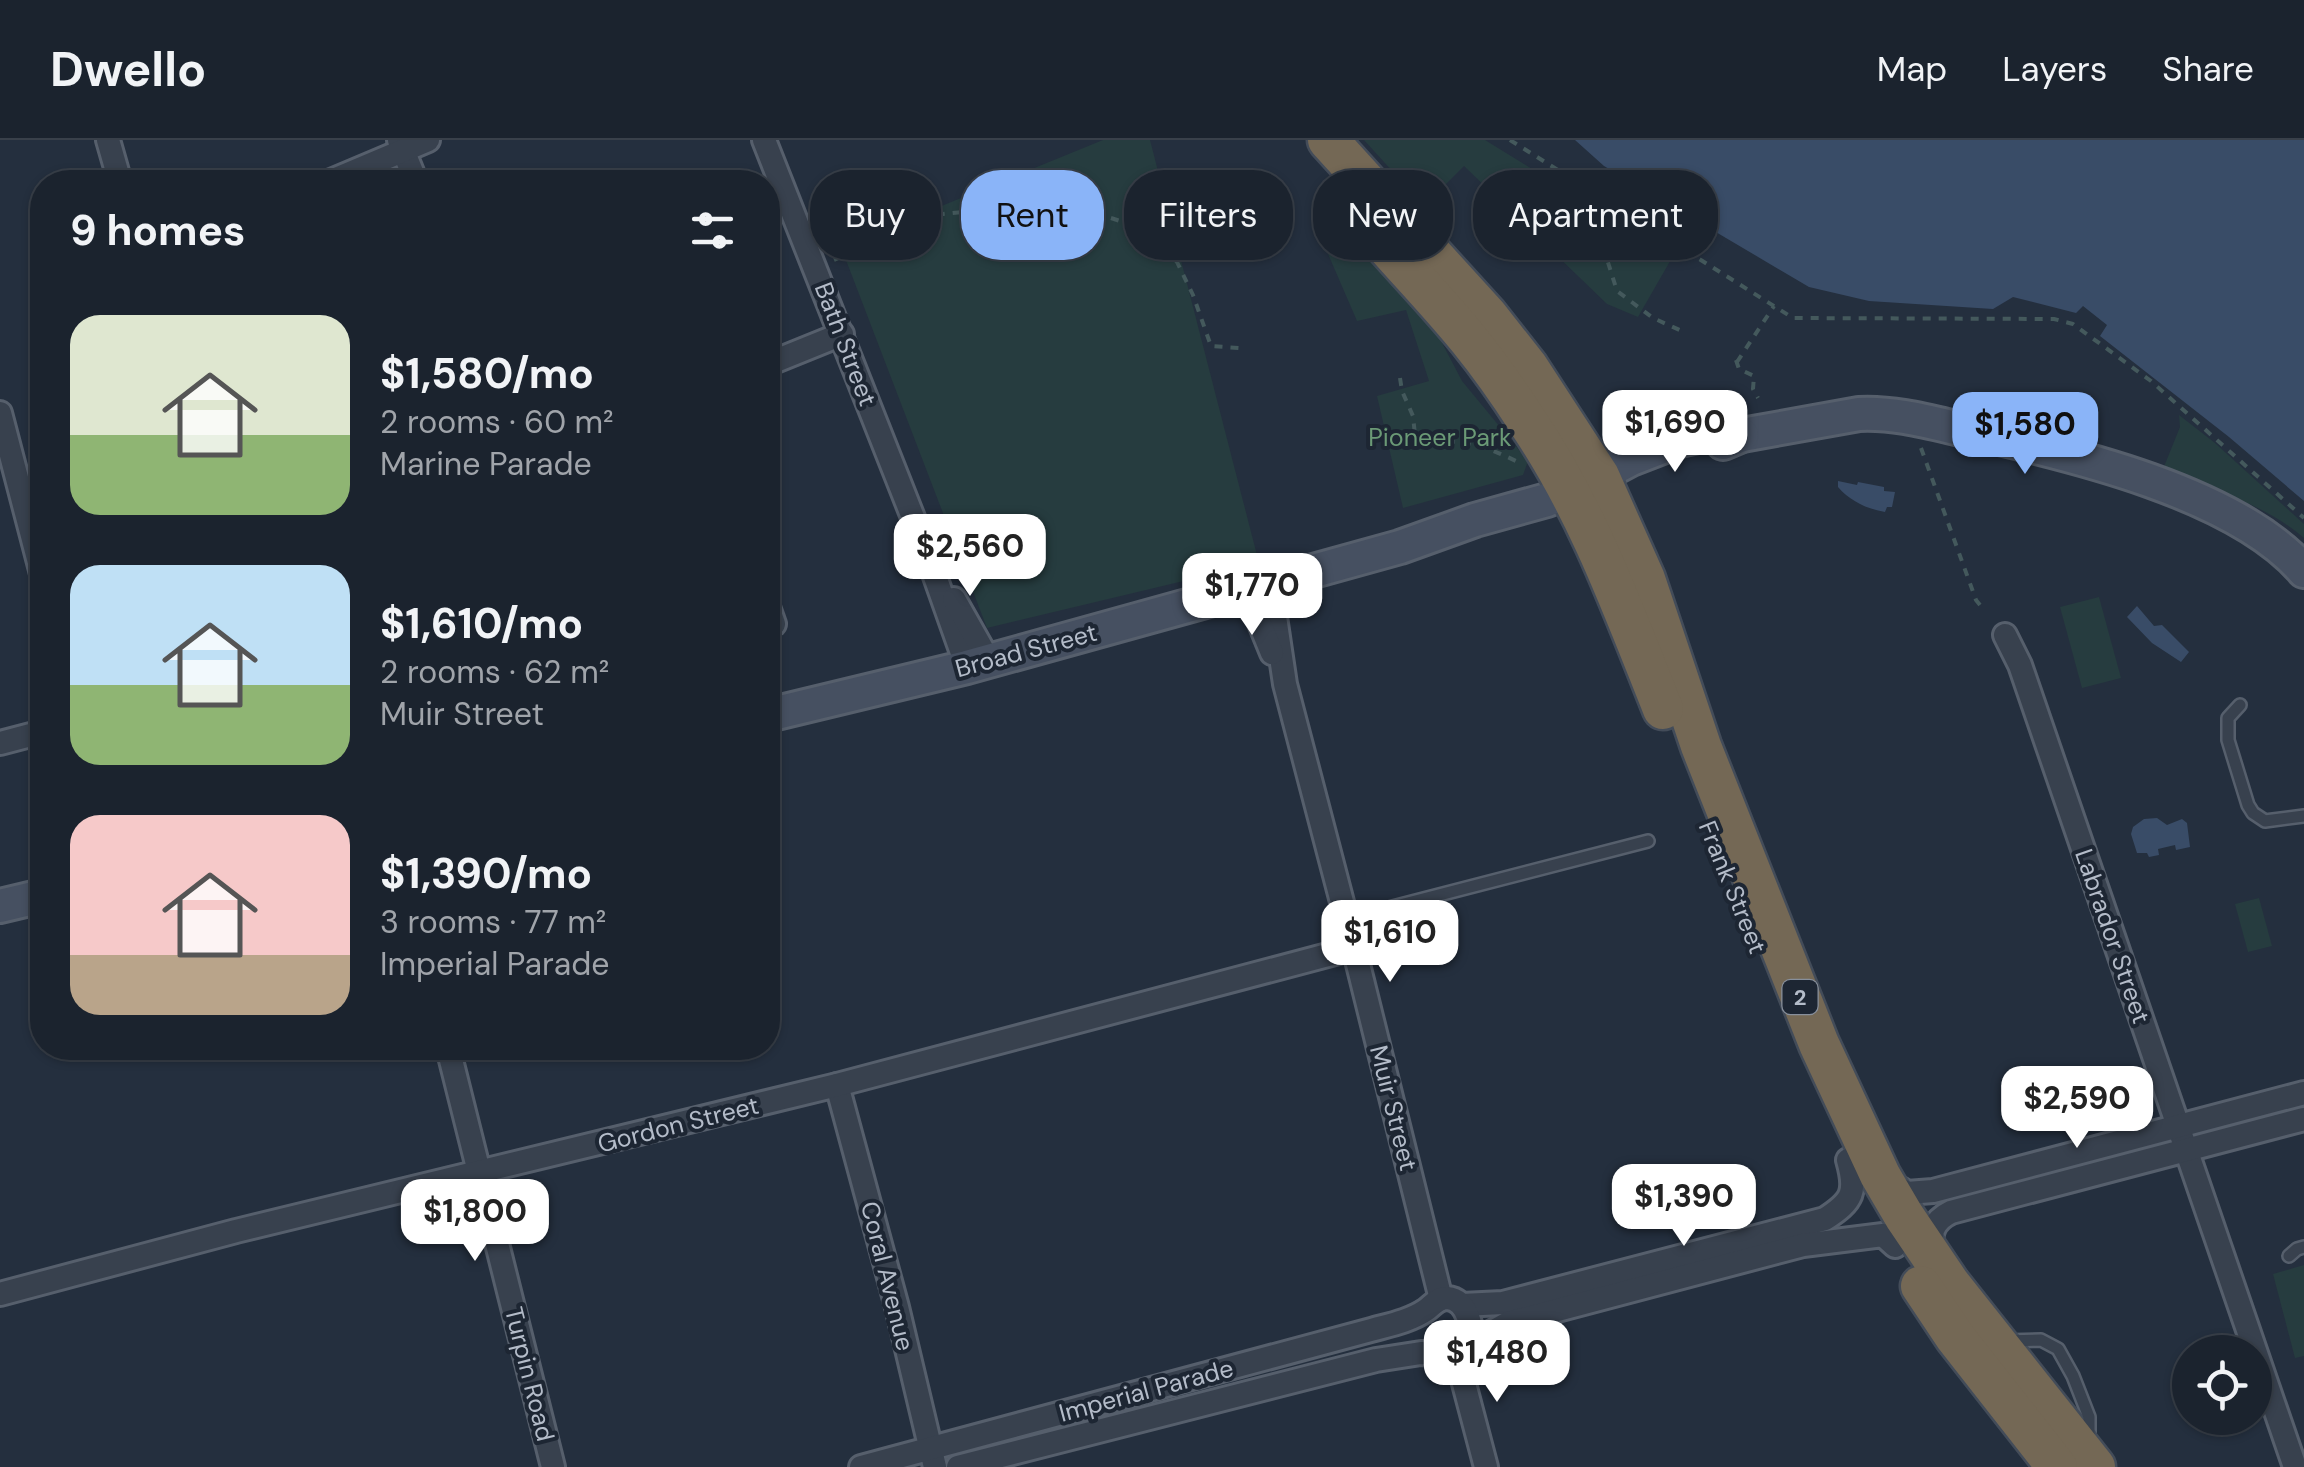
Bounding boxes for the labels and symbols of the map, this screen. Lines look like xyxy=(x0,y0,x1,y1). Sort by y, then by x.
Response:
street label: Bath Street xyxy=(807,278,884,411)
pin: $1,690 xyxy=(1594,390,1756,475)
pin: $1,580 xyxy=(1944,392,2106,477)
park label: Pioneer Park xyxy=(1368,421,1512,454)
pin: $2,560 xyxy=(889,514,1051,599)
pin: $1,770 xyxy=(1171,553,1333,638)
street label: Broad Street xyxy=(952,616,1101,685)
street label: Frank Street xyxy=(1691,816,1774,959)
street label: Labrador Street xyxy=(2067,844,2158,1028)
pin: $1,610 xyxy=(1309,900,1471,985)
road number: 2 xyxy=(1782,980,1818,1014)
street label: Muir Street xyxy=(1362,1042,1425,1174)
pin: $2,590 xyxy=(1996,1066,2158,1151)
street label: Gordon Street xyxy=(594,1089,762,1160)
pin: $1,390 xyxy=(1603,1164,1765,1249)
pin: $1,800 xyxy=(394,1179,556,1264)
street label: Coral Avenue xyxy=(853,1198,922,1354)
street label: Turpin Road xyxy=(497,1304,562,1445)
pin: $1,480 xyxy=(1416,1320,1578,1405)
street label: Imperial Parade xyxy=(1055,1351,1237,1430)

